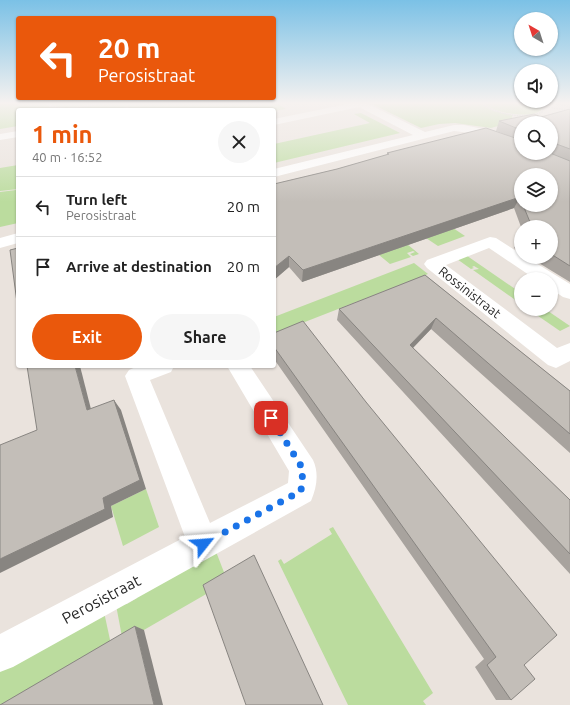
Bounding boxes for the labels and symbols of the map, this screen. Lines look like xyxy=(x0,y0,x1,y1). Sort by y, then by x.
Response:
north arrow xyxy=(514,12,558,56)
street label: Rossinistraat xyxy=(436,263,504,321)
pin xyxy=(254,401,288,435)
position arrow xyxy=(182,523,224,565)
street label: Perosistraat xyxy=(59,570,144,627)

